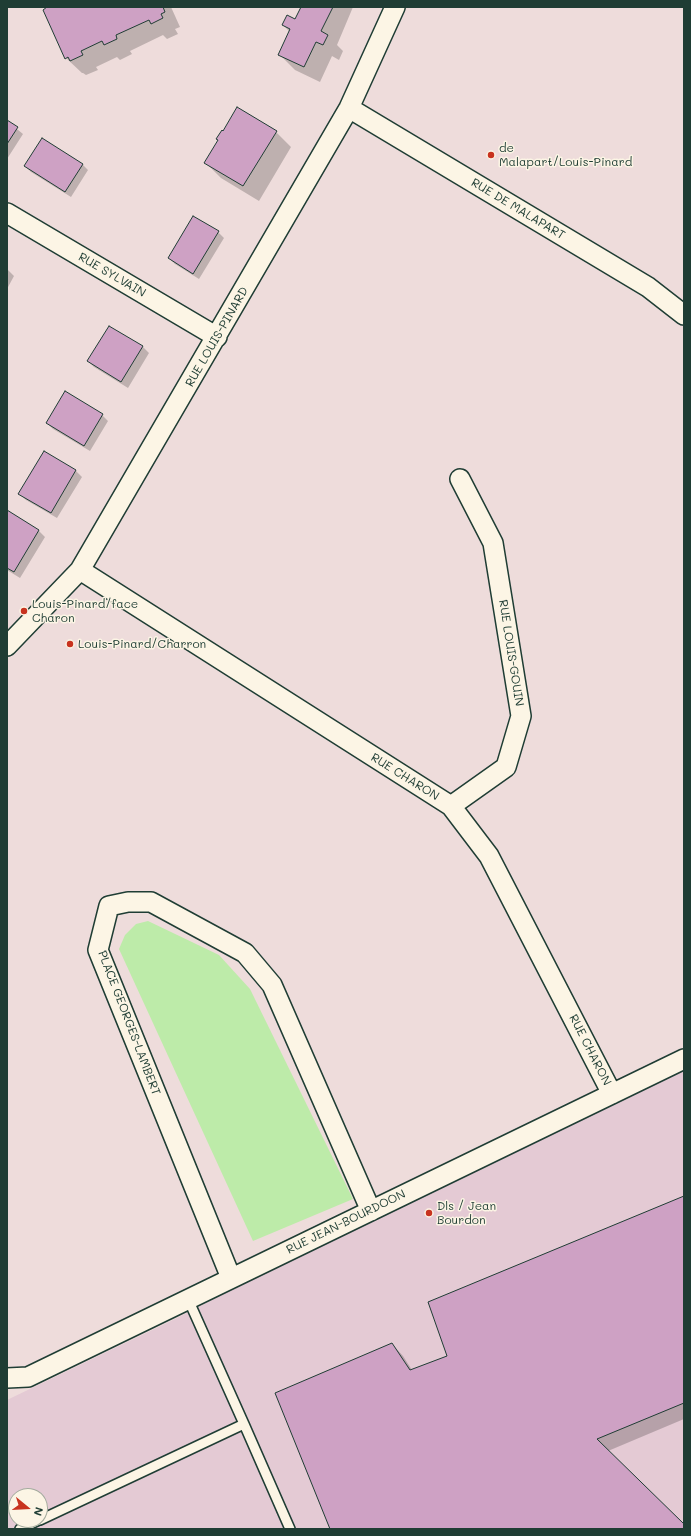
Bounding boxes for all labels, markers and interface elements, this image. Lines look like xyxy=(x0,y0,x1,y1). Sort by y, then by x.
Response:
place label: de Malapart/Louis-Pinard xyxy=(499,141,632,169)
marker: de Malapart/Louis-Pinard xyxy=(486,150,496,160)
street label: RUE DE MALAPART xyxy=(468,175,568,243)
street label: RUE SYLVAIN xyxy=(76,250,148,300)
street label: RUE LOUIS-PINARD xyxy=(183,284,251,390)
place label: Louis-Pinard/face Charon xyxy=(32,597,138,625)
street label: RUE LOUIS-GOUIN xyxy=(495,599,527,707)
marker: Louis-Pinard/face Charon xyxy=(19,606,29,616)
place label: Louis-Pinard/Charron xyxy=(78,637,206,651)
marker: Louis-Pinard/Charron xyxy=(65,639,75,649)
street label: RUE CHARON xyxy=(368,750,442,804)
street label: PLACE GEORGES-LAMBERT xyxy=(95,949,163,1097)
street label: RUE CHARON xyxy=(566,1012,614,1088)
street label: RUE JEAN-BOURDOON xyxy=(284,1187,408,1257)
place label: Dls / Jean Bourdon xyxy=(437,1199,496,1227)
marker: Dls / Jean Bourdon xyxy=(424,1208,434,1218)
north arrow xyxy=(8,1488,48,1528)
text: N xyxy=(31,1505,47,1518)

